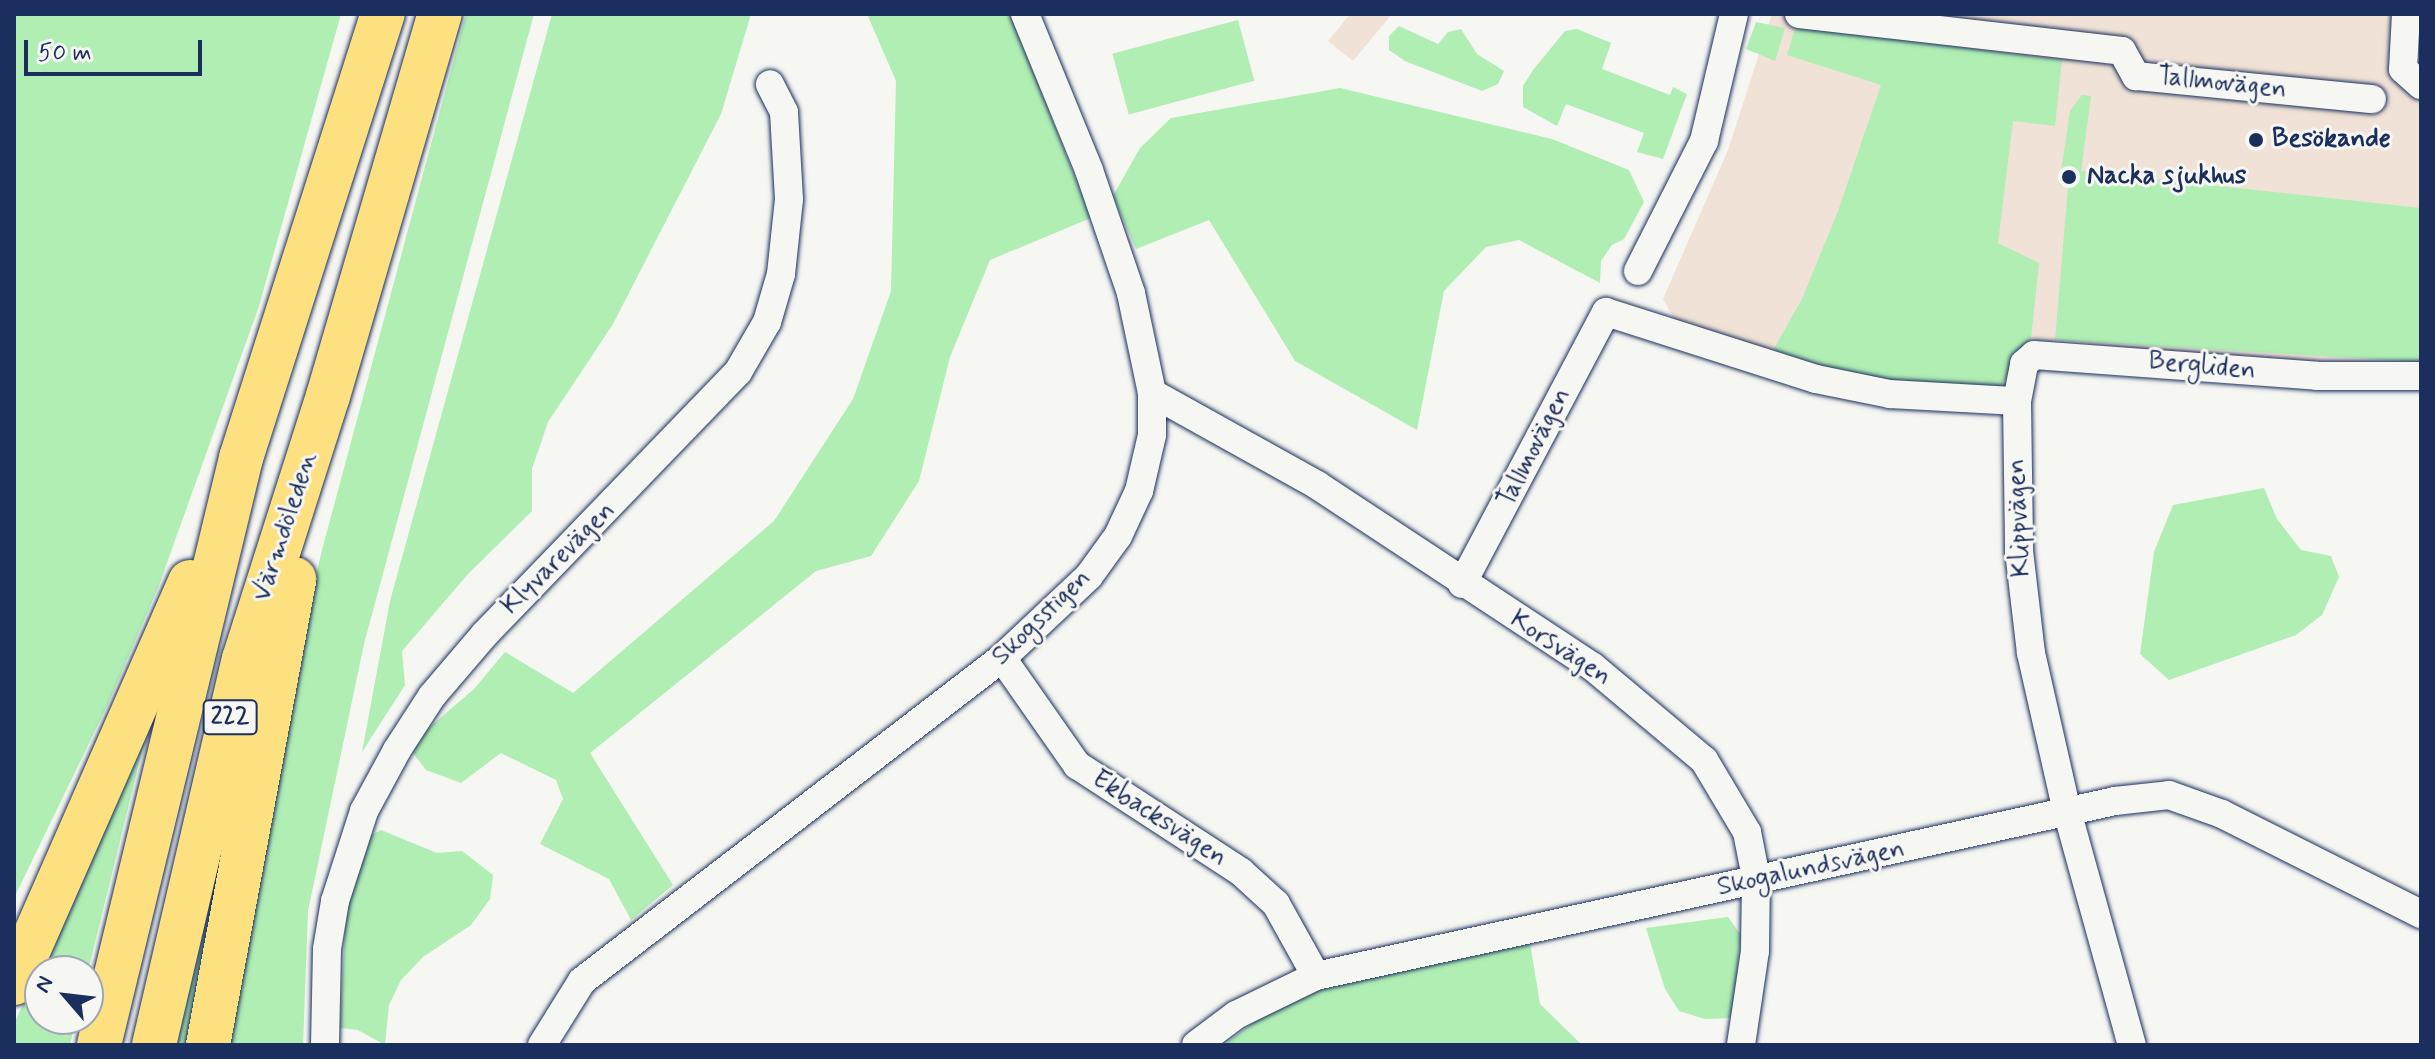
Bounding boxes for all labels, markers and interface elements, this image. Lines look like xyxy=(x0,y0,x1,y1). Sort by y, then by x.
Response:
scale bar xyxy=(28,24,206,74)
text: 50 m xyxy=(38,38,92,69)
street label: Tallmovägen xyxy=(2156,62,2288,106)
place label: Besökande xyxy=(2272,124,2391,156)
marker: Besökande xyxy=(2247,131,2265,149)
place label: Nacka sjukhus xyxy=(2087,161,2243,193)
marker: Nacka sjukhus xyxy=(2058,166,2080,188)
street label: Bergliden xyxy=(2147,347,2257,387)
street label: Tallmovägen xyxy=(1492,383,1578,513)
street label: Värmdöleden xyxy=(247,448,325,606)
street label: Klippvägen xyxy=(2001,458,2039,578)
street label: Klyvarevägen xyxy=(496,496,622,622)
street label: Skogsstigen xyxy=(986,563,1098,673)
street label: Korsvägen xyxy=(1503,605,1617,693)
road number: 222 xyxy=(202,697,258,737)
street label: Ekbacksvägen xyxy=(1086,764,1232,874)
street label: Skogalundsvägen xyxy=(1715,834,1907,904)
north arrow xyxy=(24,955,104,1035)
text: N xyxy=(29,972,60,998)

